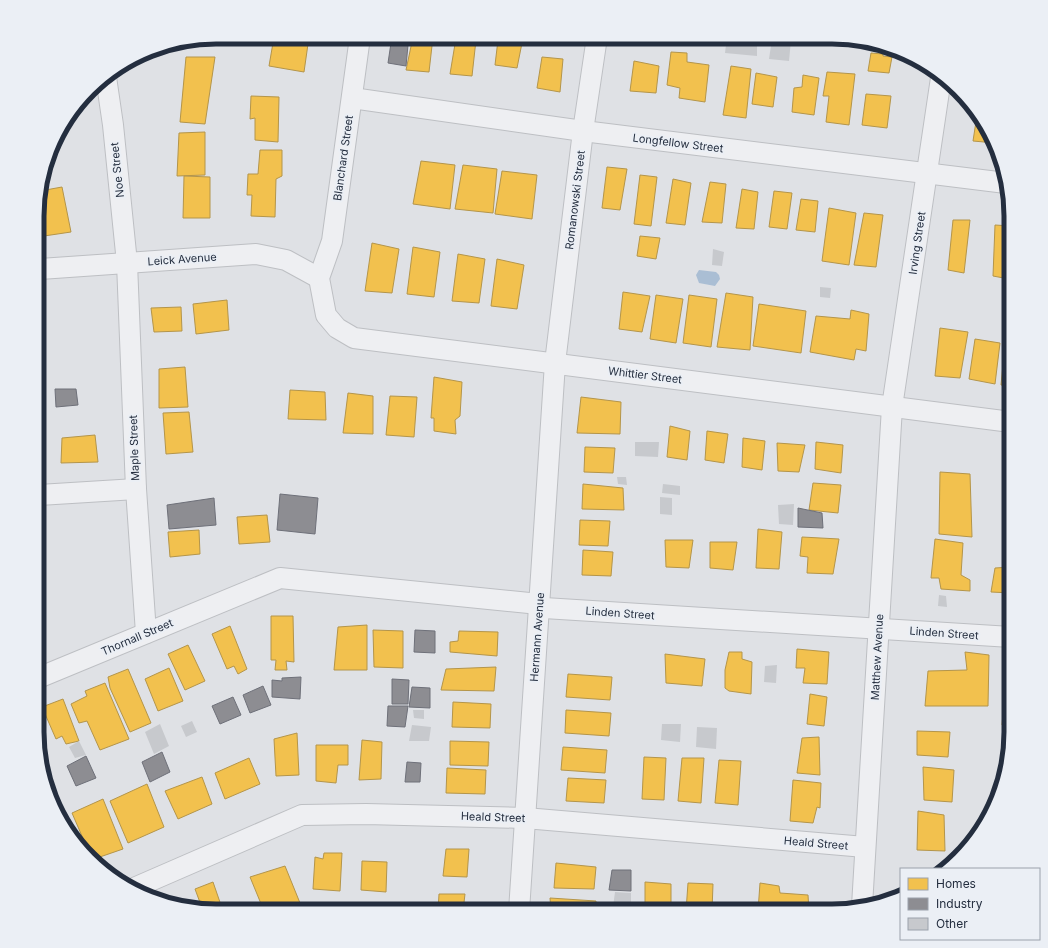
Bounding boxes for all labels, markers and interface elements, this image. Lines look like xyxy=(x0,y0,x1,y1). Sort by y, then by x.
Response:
street label: Blanchard Street xyxy=(330,114,356,202)
street label: Longfellow Street xyxy=(632,131,724,156)
street label: Noe Street xyxy=(107,141,127,198)
street label: Romanowski Street xyxy=(562,149,588,250)
street label: Irving Street xyxy=(906,210,928,275)
street label: Leick Avenue xyxy=(147,250,217,268)
street label: Whittier Street xyxy=(607,364,683,387)
street label: Maple Street xyxy=(126,414,142,481)
street label: Hermann Avenue xyxy=(527,592,547,682)
street label: Linden Street xyxy=(585,604,655,622)
street label: Matthew Avenue xyxy=(868,613,886,701)
street label: Thornall Street xyxy=(99,615,175,658)
street label: Linden Street xyxy=(909,624,979,642)
street label: Heald Street xyxy=(461,809,526,825)
street label: Heald Street xyxy=(783,833,849,853)
legend xyxy=(900,868,1040,940)
text: Homes xyxy=(936,876,976,891)
text: Industry xyxy=(936,896,983,911)
text: Other xyxy=(936,916,968,931)

